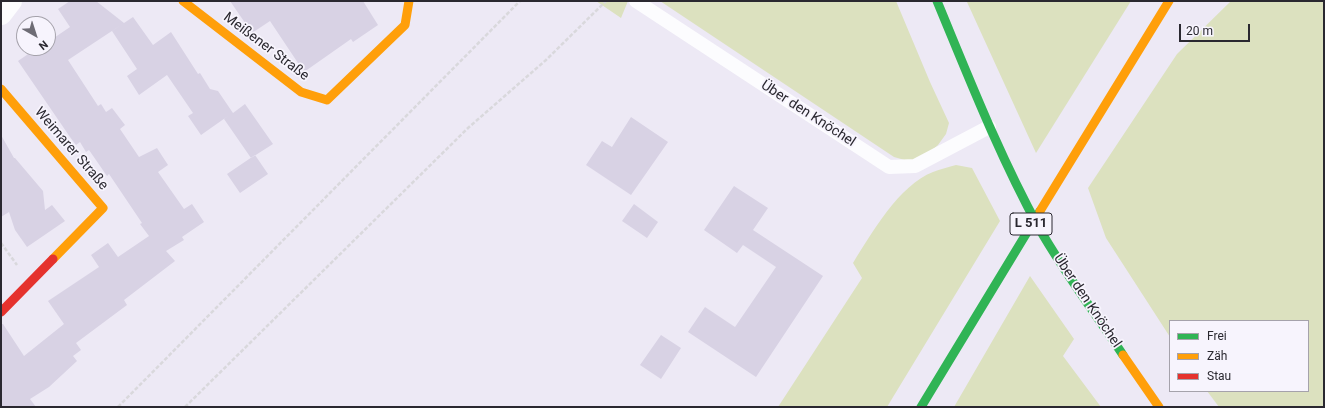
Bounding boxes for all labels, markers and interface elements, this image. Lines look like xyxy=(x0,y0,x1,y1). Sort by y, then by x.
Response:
street label: Meißener Straße xyxy=(220,9,312,85)
north arrow xyxy=(16,16,56,56)
scale bar xyxy=(1181,16,1252,42)
text: 20 m xyxy=(1186,24,1213,38)
text: N xyxy=(36,37,50,52)
street label: Über den Knöchel xyxy=(758,77,858,151)
street label: Weimarer Straße xyxy=(31,104,111,194)
road number: L 511 xyxy=(1010,213,1052,235)
street label: Über den Knöchel xyxy=(1049,251,1125,351)
legend xyxy=(1169,320,1309,392)
text: Frei xyxy=(1207,329,1227,343)
text: Zäh xyxy=(1207,349,1227,363)
text: Stau xyxy=(1207,369,1231,383)

